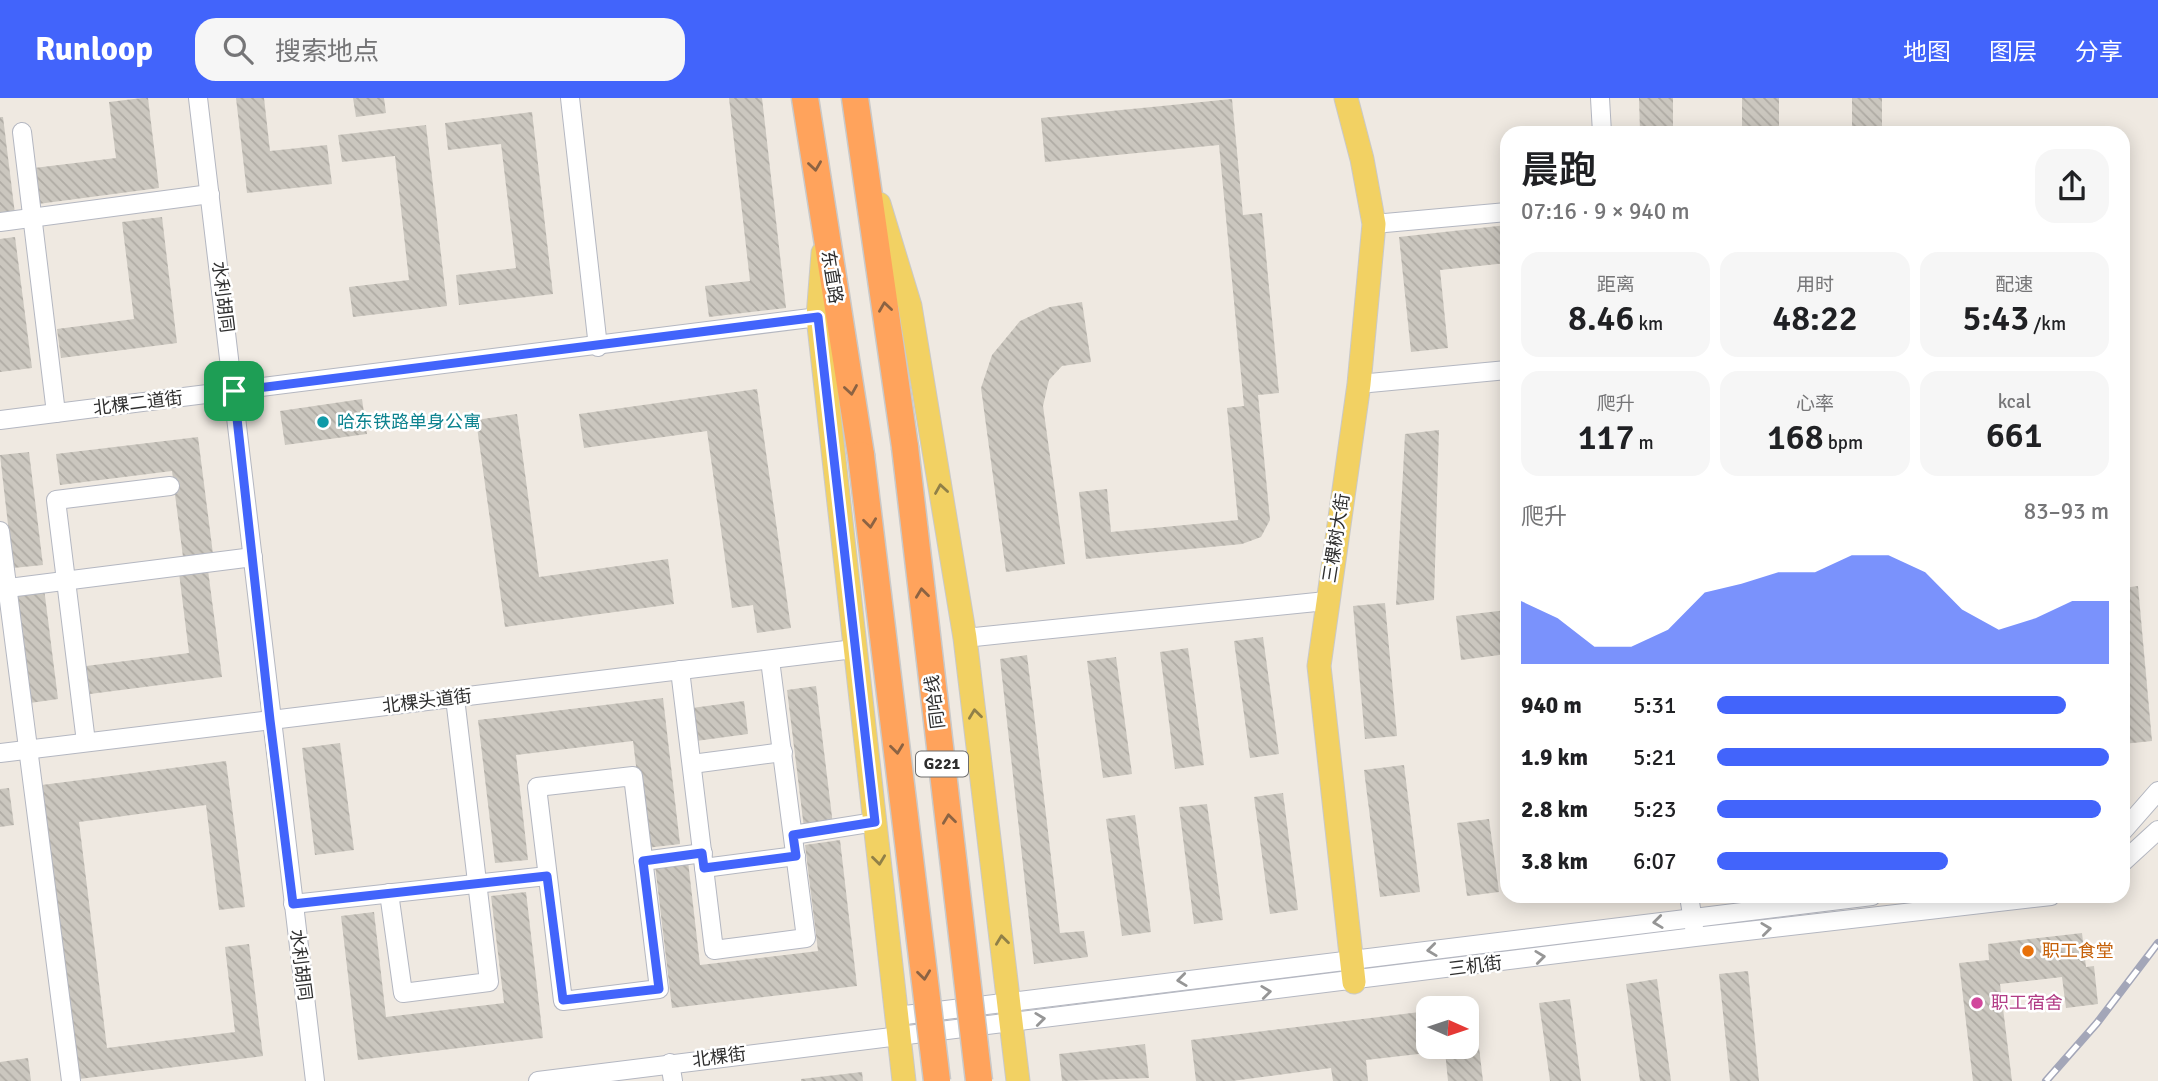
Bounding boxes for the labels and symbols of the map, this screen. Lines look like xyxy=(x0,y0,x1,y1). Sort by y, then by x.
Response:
one-way arrow xyxy=(807,160,822,171)
street label: 东直路 xyxy=(817,249,847,305)
street label: 水利胡同 xyxy=(208,260,238,334)
one-way arrow xyxy=(878,301,893,313)
pin xyxy=(204,361,264,421)
one-way arrow xyxy=(843,384,858,396)
street label: 北棵二道街 xyxy=(92,387,184,419)
place label: 哈东铁路单身公寓 xyxy=(337,411,481,433)
marker: 哈东铁路单身公寓 xyxy=(315,414,331,430)
one-way arrow xyxy=(934,483,949,495)
street label: 三棵树大街 xyxy=(1318,492,1354,584)
one-way arrow xyxy=(862,517,877,529)
one-way arrow xyxy=(915,587,930,598)
street label: 同哈线 xyxy=(921,674,949,730)
street label: 北棵头道街 xyxy=(381,685,473,717)
one-way arrow xyxy=(967,708,982,720)
one-way arrow xyxy=(890,743,905,755)
road number: G221 xyxy=(916,751,968,776)
one-way arrow xyxy=(941,813,956,824)
one-way arrow xyxy=(872,854,887,866)
one-way arrow xyxy=(1652,915,1664,930)
one-way arrow xyxy=(1760,921,1772,936)
street label: 水利胡同 xyxy=(286,928,316,1002)
one-way arrow xyxy=(994,934,1009,946)
place label: 职工食堂 xyxy=(2042,940,2114,962)
one-way arrow xyxy=(1426,942,1438,957)
marker: 职工食堂 xyxy=(2020,943,2036,959)
one-way arrow xyxy=(1534,950,1546,965)
street label: 三机街 xyxy=(1447,952,1503,980)
one-way arrow xyxy=(917,969,932,980)
one-way arrow xyxy=(1176,972,1188,987)
one-way arrow xyxy=(1260,985,1272,1000)
place label: 职工宿舍 xyxy=(1991,992,2063,1014)
marker: 职工宿舍 xyxy=(1969,995,1985,1011)
north arrow xyxy=(1416,996,1479,1059)
one-way arrow xyxy=(1035,1012,1046,1027)
street label: 北棵街 xyxy=(691,1043,747,1071)

